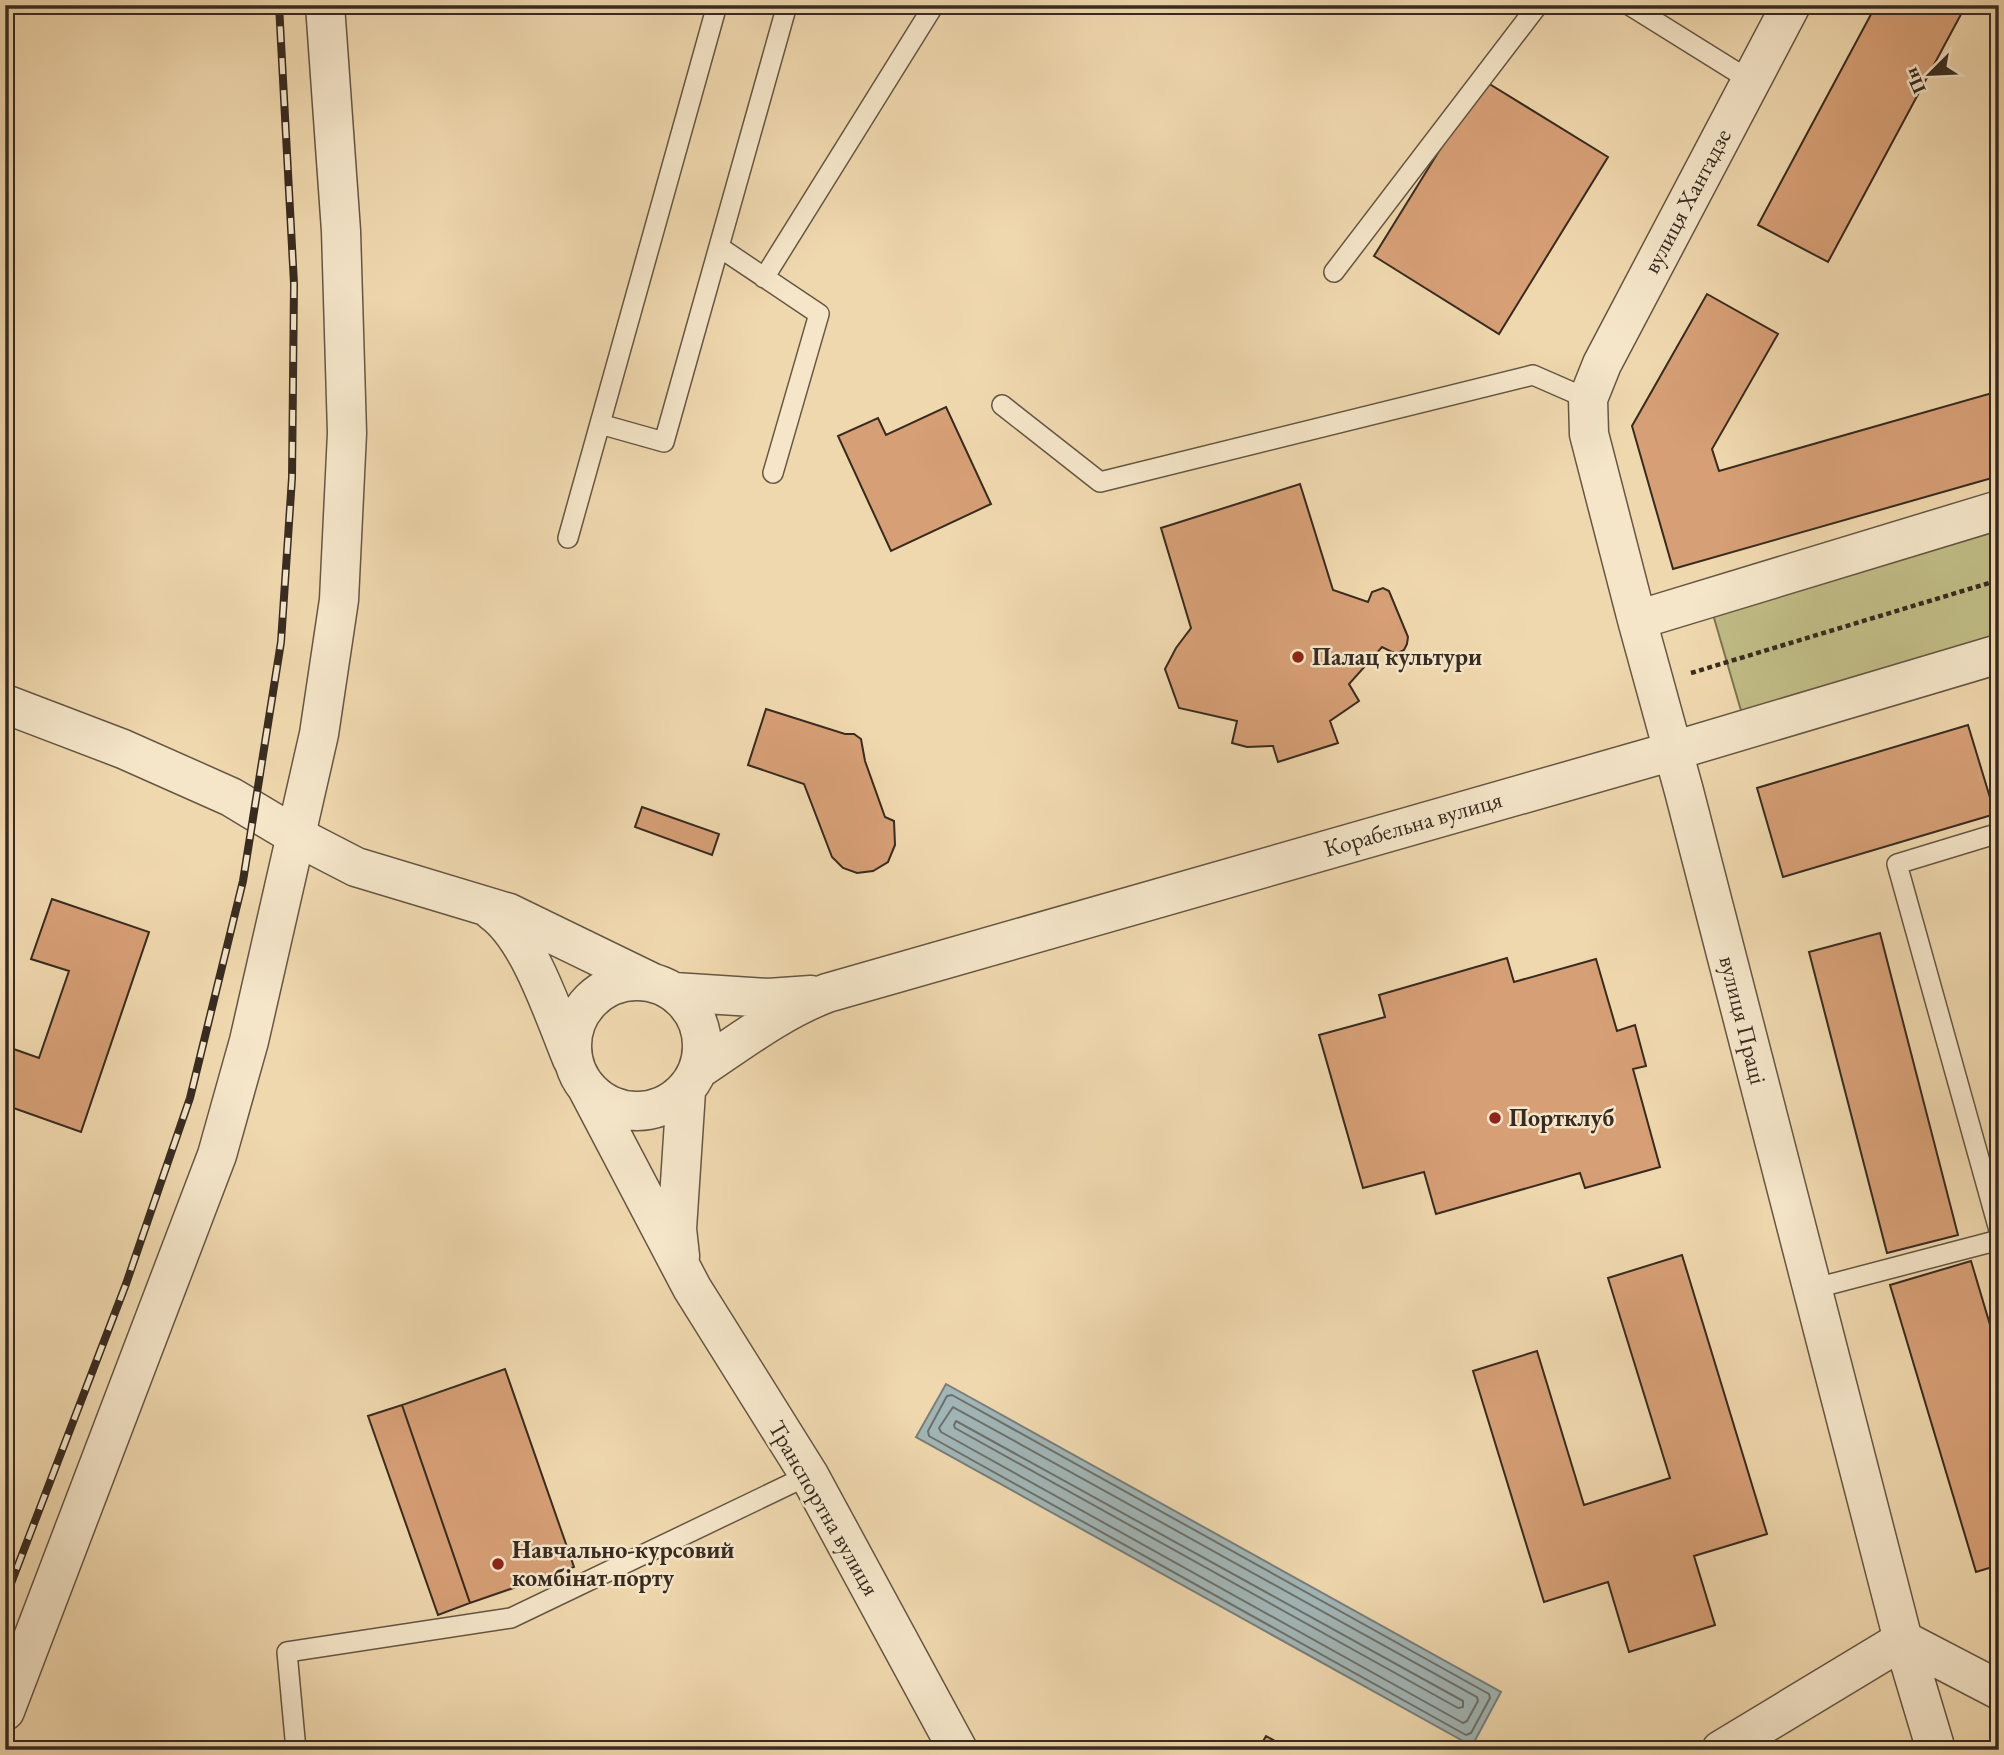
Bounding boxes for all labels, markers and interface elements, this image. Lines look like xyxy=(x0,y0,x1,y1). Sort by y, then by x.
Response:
north arrow xyxy=(1896,38,1966,108)
text: Пн xyxy=(1898,64,1932,98)
street label: вулиця Хантадзе xyxy=(1635,123,1738,279)
place label: Палац культури xyxy=(1312,641,1482,673)
marker: Палац культури xyxy=(1290,649,1306,665)
street label: Корабельна вулиця xyxy=(1320,783,1506,864)
street label: вулиця Праці xyxy=(1713,952,1774,1088)
place label: Портклуб xyxy=(1509,1102,1614,1134)
marker: Портклуб xyxy=(1487,1110,1503,1126)
street label: Транспортна вулиця xyxy=(762,1415,887,1601)
place label: Навчально-курсовий комбінат порту xyxy=(512,1534,734,1594)
marker: Навчально-курсовий комбінат порту xyxy=(490,1556,506,1572)

